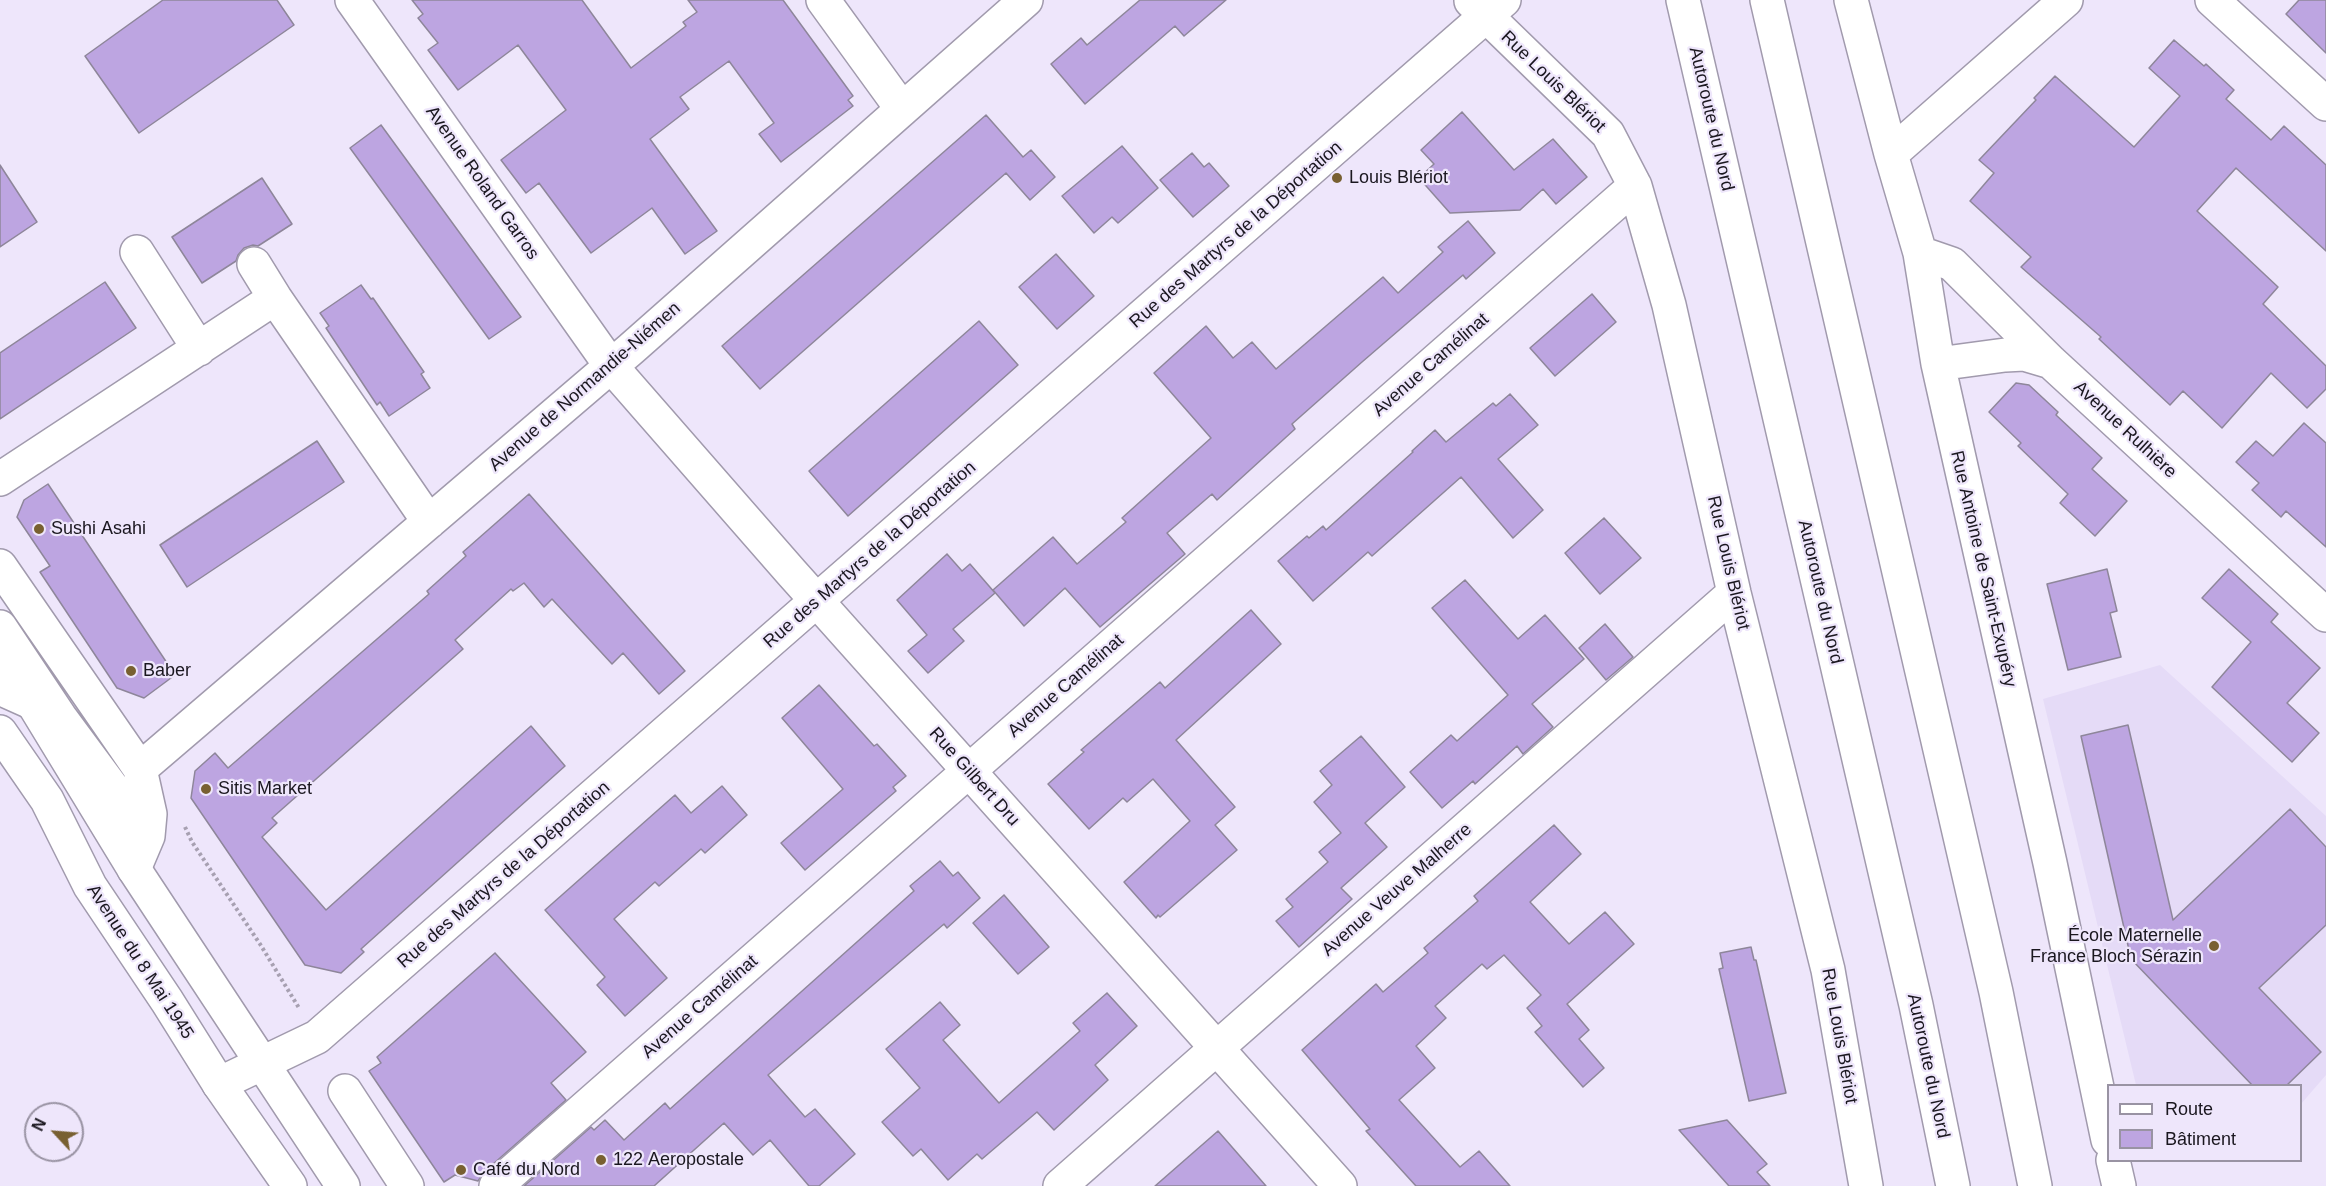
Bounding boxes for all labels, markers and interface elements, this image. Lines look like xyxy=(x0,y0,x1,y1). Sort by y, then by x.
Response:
street label: Rue Louis Blériot xyxy=(1496,27,1610,137)
street label: Autoroute du Nord xyxy=(1684,45,1738,193)
street label: Avenue Roland Garros xyxy=(421,102,543,264)
street label: Rue des Martyrs de la Déportation xyxy=(1125,137,1347,333)
place label: Louis Blériot xyxy=(1349,167,1448,189)
marker: Louis Blériot xyxy=(1330,171,1344,185)
street label: Avenue de Normandie-Niémen xyxy=(485,298,685,476)
street label: Avenue Camélinat xyxy=(1369,309,1493,421)
street label: Avenue Rulhière xyxy=(2069,377,2181,483)
street label: Rue Antoine de Saint-Exupéry xyxy=(1945,449,2021,689)
street label: Rue des Martyrs de la Déportation xyxy=(759,457,981,653)
street label: Rue Louis Blériot xyxy=(1702,494,1754,632)
place label: Sushi Asahi xyxy=(51,518,146,540)
street label: Autoroute du Nord xyxy=(1793,518,1847,666)
marker: Sushi Asahi xyxy=(32,522,46,536)
street label: Avenue Camélinat xyxy=(1004,630,1128,742)
place label: Baber xyxy=(143,660,191,682)
marker: Baber xyxy=(124,664,138,678)
street label: Rue Gilbert Dru xyxy=(924,723,1024,831)
street label: Rue des Martyrs de la Déportation xyxy=(393,777,615,973)
place label: Sitis Market xyxy=(218,778,312,800)
marker: Sitis Market xyxy=(199,782,213,796)
street label: Avenue Veuve Malherre xyxy=(1318,819,1476,961)
street label: Avenue du 8 Mai 1945 xyxy=(82,881,198,1043)
place label: École Maternelle France Bloch Sérazin xyxy=(2030,925,2202,968)
marker: École Maternelle France Bloch Sérazin xyxy=(2207,939,2221,953)
street label: Avenue Camélinat xyxy=(638,951,762,1063)
street label: Rue Louis Blériot xyxy=(1816,967,1862,1105)
street label: Autoroute du Nord xyxy=(1902,992,1954,1140)
legend xyxy=(2107,1084,2302,1162)
text: Route xyxy=(2165,1099,2213,1119)
north arrow xyxy=(24,1102,84,1162)
text: N xyxy=(29,1116,49,1134)
text: Bâtiment xyxy=(2165,1129,2236,1149)
place label: 122 Aeropostale xyxy=(613,1149,744,1171)
marker: 122 Aeropostale xyxy=(594,1153,608,1167)
place label: Café du Nord xyxy=(473,1159,580,1181)
marker: Café du Nord xyxy=(454,1163,468,1177)

